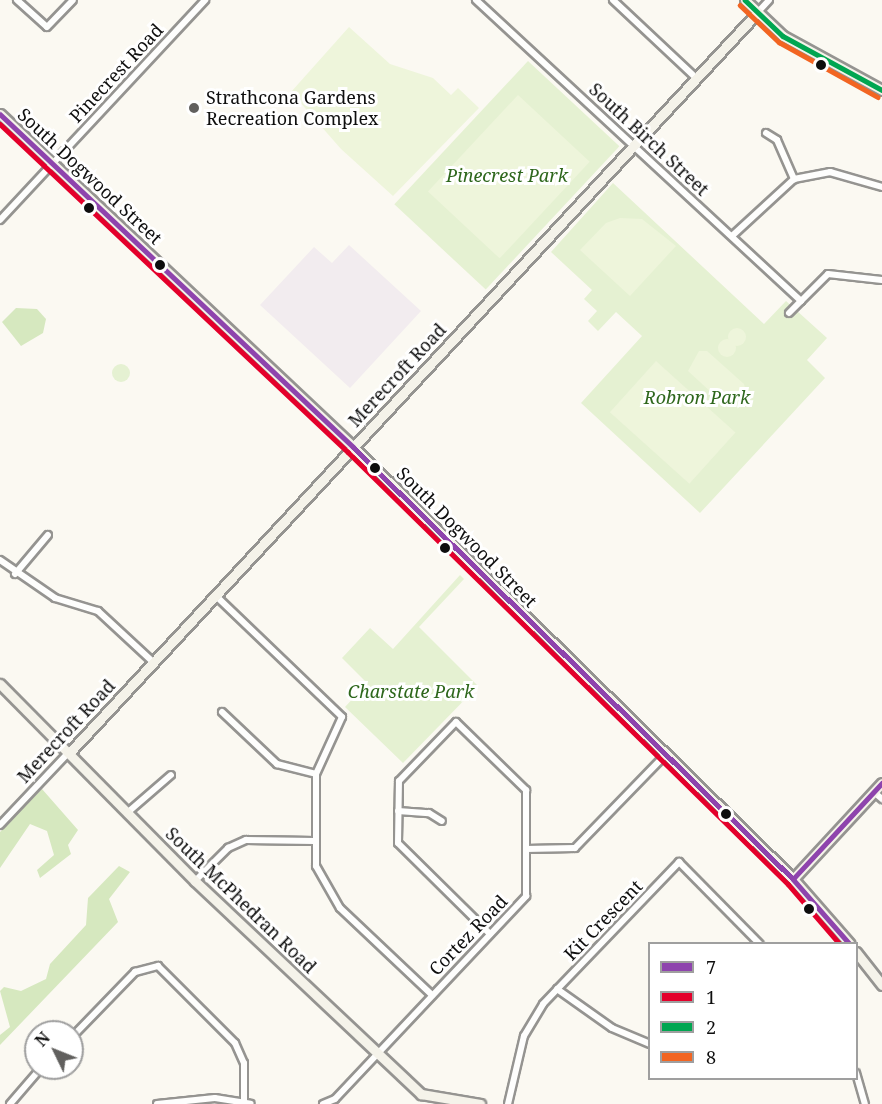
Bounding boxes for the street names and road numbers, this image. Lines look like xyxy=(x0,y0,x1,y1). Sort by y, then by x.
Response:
street label: Pinecrest Road xyxy=(65,19,167,127)
street label: South Birch Street xyxy=(585,78,713,200)
street label: South Dogwood Street xyxy=(13,104,167,248)
street label: Merecroft Road xyxy=(344,319,450,431)
street label: South Dogwood Street xyxy=(392,462,542,612)
street label: Merecroft Road xyxy=(13,675,119,787)
street label: South McPhedran Road xyxy=(161,823,321,977)
street label: Kit Crescent xyxy=(559,875,647,965)
street label: Cortez Road xyxy=(424,890,512,980)

